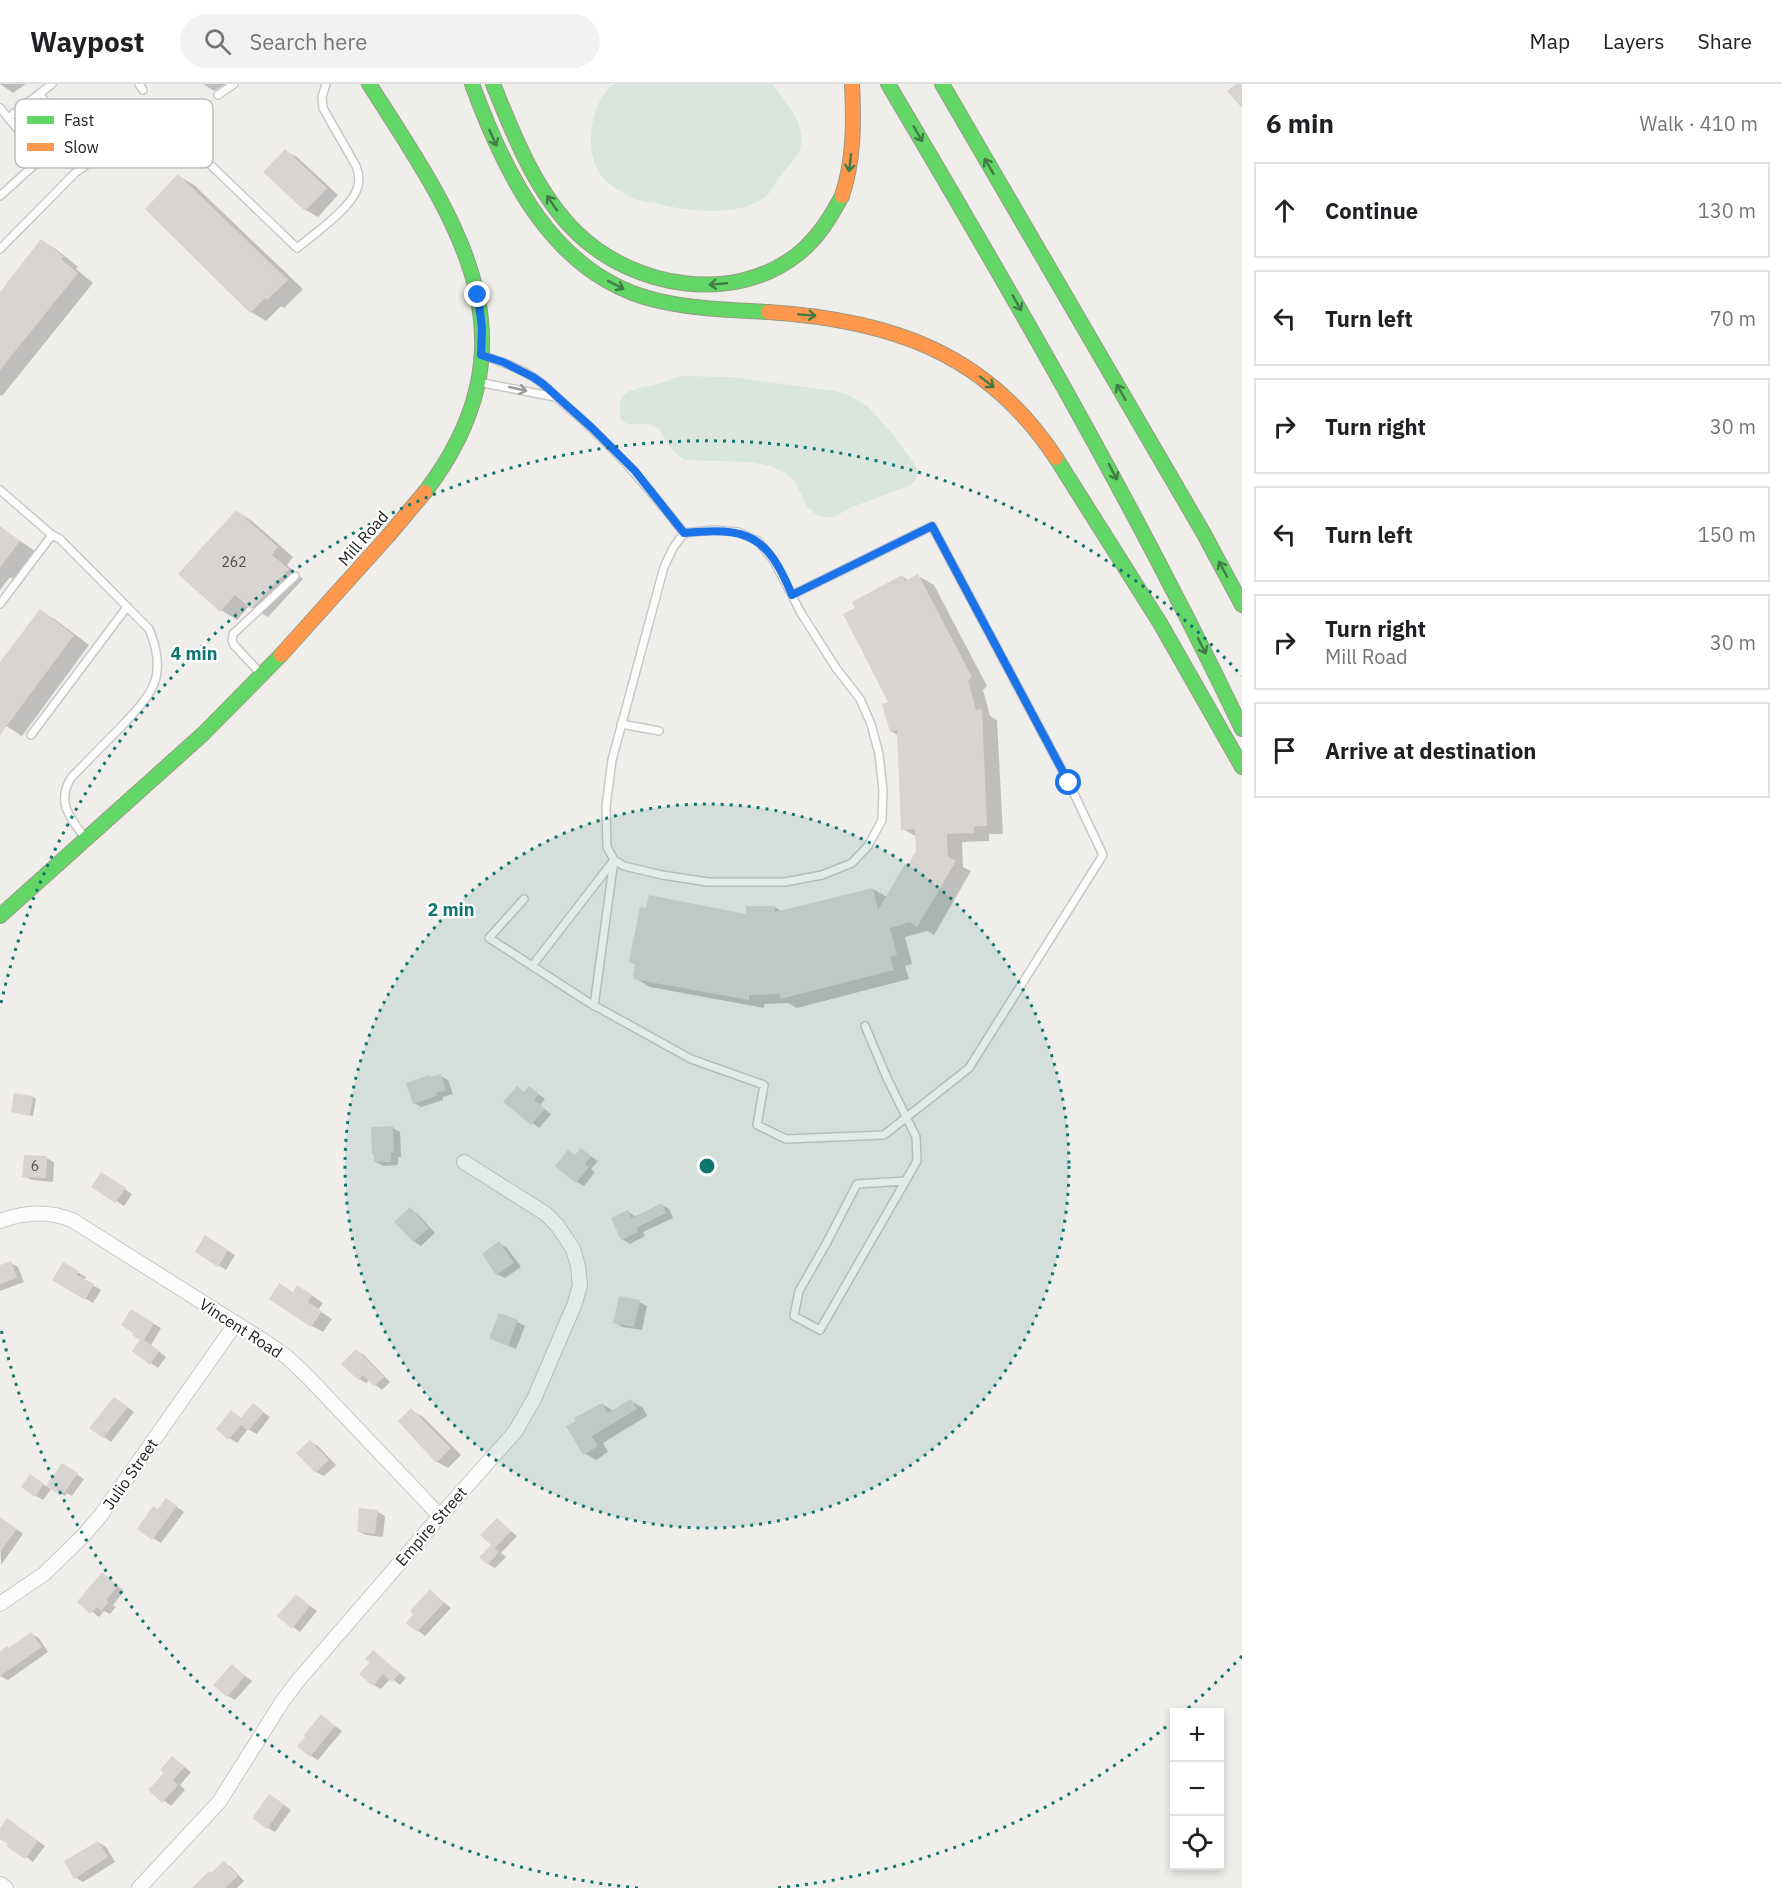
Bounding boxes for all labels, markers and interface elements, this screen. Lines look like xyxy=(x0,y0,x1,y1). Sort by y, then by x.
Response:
search box xyxy=(180,14,600,68)
text: Waypost xyxy=(30,23,144,60)
icon: search xyxy=(201,25,234,58)
text: Search here xyxy=(249,27,367,56)
text: Map xyxy=(1530,27,1570,55)
text: Layers xyxy=(1603,27,1665,55)
text: Share xyxy=(1698,27,1752,55)
legend xyxy=(15,99,213,168)
text: 6 min xyxy=(1266,106,1334,140)
text: Fast xyxy=(64,110,94,130)
text: Walk · 410 m xyxy=(1640,110,1758,137)
one-way arrow xyxy=(912,125,924,142)
one-way arrow xyxy=(488,129,500,147)
text: Slow xyxy=(64,137,99,157)
one-way arrow xyxy=(845,153,856,173)
one-way arrow xyxy=(983,157,995,174)
icon: ahead xyxy=(1268,194,1301,227)
one-way arrow xyxy=(546,195,558,211)
text: Continue xyxy=(1325,196,1418,225)
text: 130 m xyxy=(1698,197,1756,224)
one-way arrow xyxy=(709,279,729,290)
one-way arrow xyxy=(606,280,624,291)
route end xyxy=(464,281,490,307)
one-way arrow xyxy=(1011,294,1023,311)
icon: left xyxy=(1268,302,1301,335)
text: Turn left xyxy=(1325,304,1413,333)
text: 70 m xyxy=(1710,305,1756,332)
one-way arrow xyxy=(796,310,816,321)
one-way arrow xyxy=(978,376,994,389)
one-way arrow xyxy=(507,384,527,395)
one-way arrow xyxy=(1115,384,1127,401)
icon: right xyxy=(1268,410,1301,443)
text: Turn right xyxy=(1325,412,1426,441)
text: 30 m xyxy=(1710,413,1756,440)
one-way arrow xyxy=(1107,463,1119,481)
street label: Mill Road xyxy=(334,506,392,570)
icon: left xyxy=(1268,518,1301,551)
text: Turn left xyxy=(1325,520,1413,549)
text: 150 m xyxy=(1698,521,1756,548)
house number: 262 xyxy=(221,553,247,571)
one-way arrow xyxy=(1217,561,1228,579)
text: Turn right xyxy=(1325,614,1426,643)
icon: right xyxy=(1268,626,1301,659)
text: 30 m xyxy=(1710,629,1756,656)
one-way arrow xyxy=(1197,636,1208,654)
text: 4 min xyxy=(170,642,218,665)
text: Mill Road xyxy=(1325,643,1408,670)
icon: arrive xyxy=(1268,734,1301,767)
text: Arrive at destination xyxy=(1325,736,1536,765)
route start xyxy=(1055,769,1081,795)
text: 2 min xyxy=(427,898,475,921)
centre of rings xyxy=(697,1156,717,1176)
house number: 6 xyxy=(31,1157,39,1175)
street label: Vincent Road xyxy=(196,1294,286,1362)
street label: Julio Street xyxy=(98,1435,162,1513)
street label: Empire Street xyxy=(391,1482,471,1570)
map controls xyxy=(1170,1708,1224,1870)
button: + xyxy=(1170,1708,1224,1762)
button: − xyxy=(1170,1762,1224,1816)
button: locate xyxy=(1170,1816,1224,1870)

